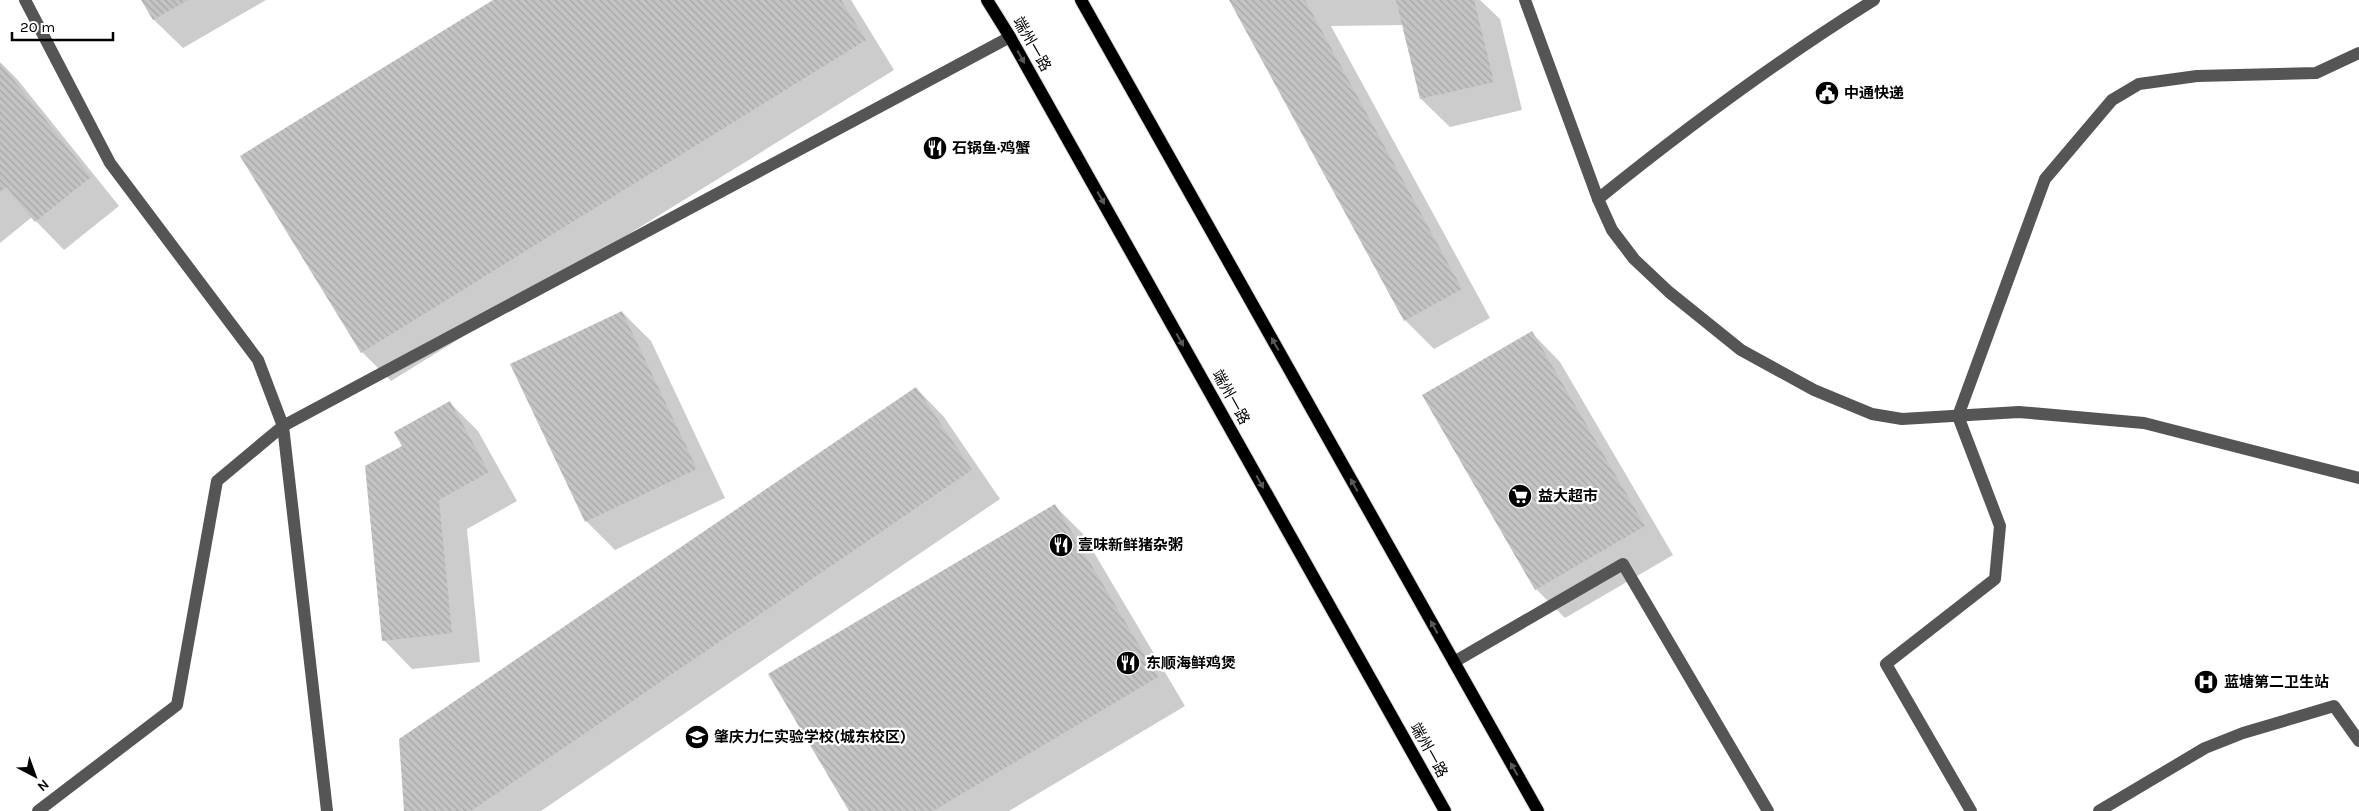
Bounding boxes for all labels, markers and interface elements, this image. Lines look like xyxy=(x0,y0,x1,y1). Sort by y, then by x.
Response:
scale bar xyxy=(12,10,114,42)
street label: 端州一路 xyxy=(1009,14,1055,74)
text: 20 m xyxy=(20,18,55,36)
one-way arrow xyxy=(1017,49,1025,64)
public building icon: 中通快递 xyxy=(1814,80,1840,106)
place label: 中通快递 xyxy=(1844,84,1904,102)
restaurant icon: 石锅鱼·鸡蟹 xyxy=(922,135,948,161)
place label: 石锅鱼·鸡蟹 xyxy=(952,139,1030,157)
one-way arrow xyxy=(1096,192,1105,205)
one-way arrow xyxy=(1176,333,1185,347)
one-way arrow xyxy=(1270,337,1279,350)
street label: 端州一路 xyxy=(1209,366,1253,428)
one-way arrow xyxy=(1256,474,1264,489)
one-way arrow xyxy=(1350,479,1359,492)
supermarket icon: 益大超市 xyxy=(1507,483,1533,509)
place label: 益大超市 xyxy=(1538,487,1598,505)
restaurant icon: 壹味新鲜猪杂粥 xyxy=(1048,532,1074,558)
place label: 壹味新鲜猪杂粥 xyxy=(1078,536,1183,554)
one-way arrow xyxy=(1430,620,1438,634)
restaurant icon: 东顺海鲜鸡煲 xyxy=(1115,650,1141,676)
place label: 东顺海鲜鸡煲 xyxy=(1146,654,1236,672)
hospital icon: 蓝塘第二卫生站 xyxy=(2193,669,2219,695)
place label: 蓝塘第二卫生站 xyxy=(2224,673,2329,691)
street label: 端州一路 xyxy=(1407,719,1451,781)
school or university icon: 肇庆力仁实验学校(城东校区) xyxy=(684,724,710,750)
place label: 肇庆力仁实验学校(城东校区) xyxy=(714,728,906,746)
north arrow xyxy=(10,751,60,801)
one-way arrow xyxy=(1509,762,1518,775)
text: N xyxy=(34,776,53,795)

